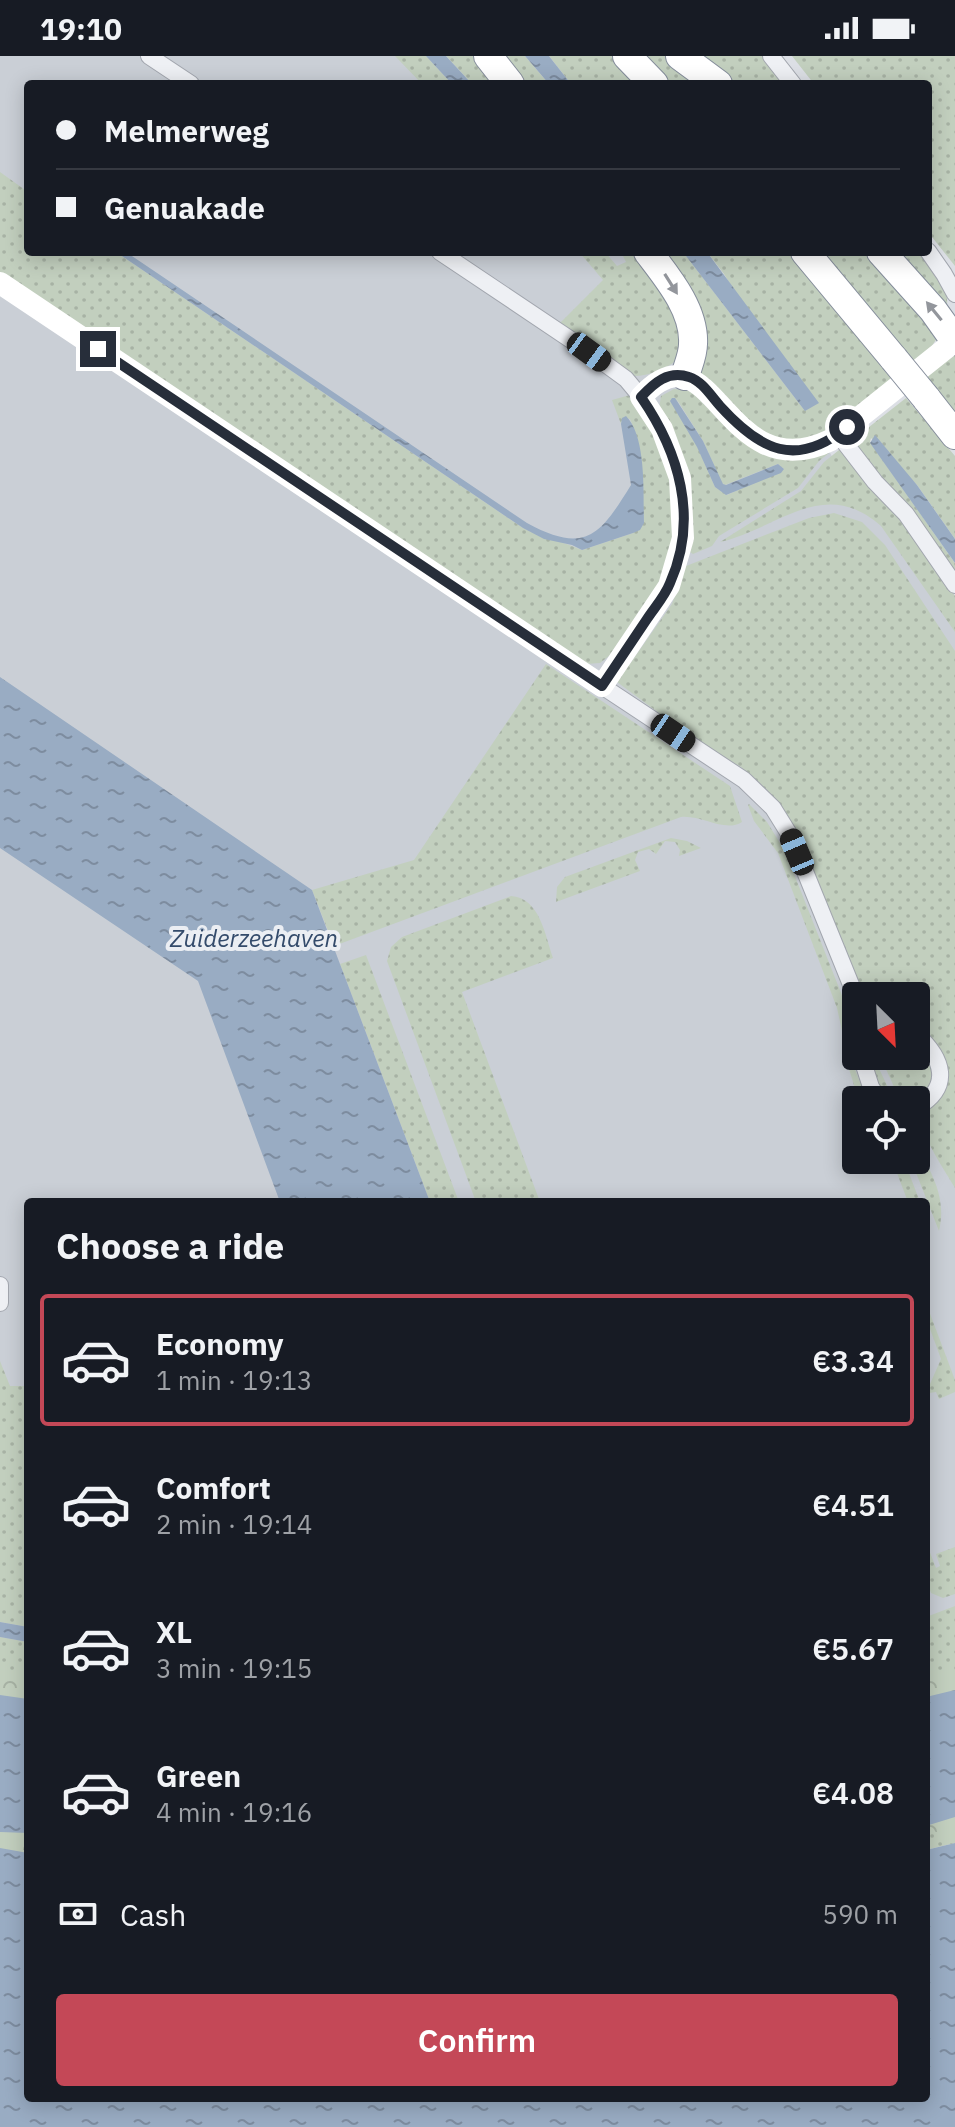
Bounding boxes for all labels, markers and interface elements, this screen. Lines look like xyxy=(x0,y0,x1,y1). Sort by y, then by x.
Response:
text: 19:10 xyxy=(40,9,122,48)
text: Melmerweg xyxy=(104,111,269,150)
text: Genuakade xyxy=(104,188,265,227)
one-way arrow xyxy=(664,273,678,295)
one-way arrow xyxy=(926,302,943,322)
car xyxy=(563,328,615,376)
route end xyxy=(80,331,116,367)
route start xyxy=(829,409,865,445)
car xyxy=(646,710,700,756)
car xyxy=(777,825,817,879)
water label: Zuiderzeehaven xyxy=(169,922,338,954)
north arrow xyxy=(842,982,930,1070)
map controls xyxy=(842,982,930,1174)
button: locate xyxy=(842,1086,930,1174)
text: Choose a ride xyxy=(56,1222,284,1269)
icon: car xyxy=(60,1324,132,1396)
text: Economy xyxy=(156,1324,284,1363)
text: €3.34 xyxy=(812,1341,894,1380)
text: 1 min · 19:13 xyxy=(156,1363,312,1397)
icon: car xyxy=(60,1468,132,1540)
text: Comfort xyxy=(156,1468,271,1507)
text: €4.51 xyxy=(812,1485,894,1524)
text: 2 min · 19:14 xyxy=(156,1507,312,1541)
icon: car xyxy=(60,1612,132,1684)
text: XL xyxy=(156,1612,192,1651)
text: €5.67 xyxy=(812,1629,894,1668)
text: 3 min · 19:15 xyxy=(156,1651,312,1685)
icon: car xyxy=(60,1756,132,1828)
text: Green xyxy=(156,1756,241,1795)
text: €4.08 xyxy=(812,1773,894,1812)
text: 4 min · 19:16 xyxy=(156,1795,312,1829)
icon: cash xyxy=(56,1892,100,1936)
text: Cash xyxy=(120,1895,186,1934)
text: 590 m xyxy=(822,1897,898,1931)
button: Confirm xyxy=(56,1994,898,2086)

